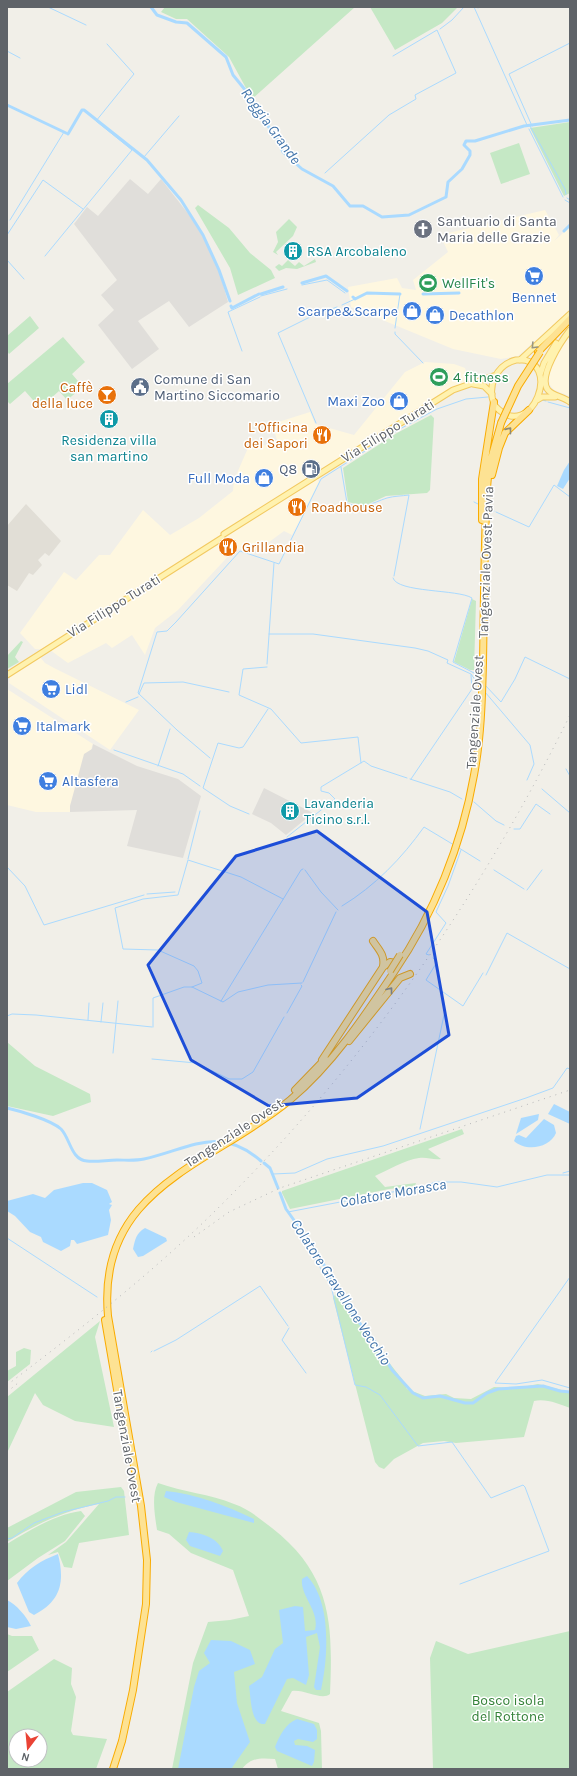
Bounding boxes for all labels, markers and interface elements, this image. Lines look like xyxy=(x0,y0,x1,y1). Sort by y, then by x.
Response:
water label: Roggia Grande xyxy=(237,84,305,168)
place label: Santuario di Santa Maria delle Grazie xyxy=(437,213,557,246)
church icon: Santuario di Santa Maria delle Grazie xyxy=(412,218,434,240)
building icon: RSA Arcobaleno xyxy=(282,240,304,262)
place label: RSA Arcobaleno xyxy=(307,243,407,260)
supermarket icon: Bennet xyxy=(523,265,545,287)
sports icon: WellFit's xyxy=(417,272,439,294)
place label: WellFit's xyxy=(442,275,495,292)
place label: Bennet xyxy=(511,289,557,306)
shop icon: Scarpe&Scarpe xyxy=(401,300,423,322)
place label: Scarpe&Scarpe xyxy=(298,303,398,320)
shop icon: Decathlon xyxy=(424,304,446,326)
place label: Decathlon xyxy=(449,307,514,324)
one-way arrow xyxy=(531,341,539,349)
sports icon: 4 fitness xyxy=(428,366,450,388)
place label: 4 fitness xyxy=(453,369,509,386)
place label: Comune di San Martino Siccomario xyxy=(154,371,280,404)
public building icon: Comune di San Martino Siccomario xyxy=(129,376,151,398)
place label: Caffè della luce xyxy=(32,379,93,412)
bar icon: Caffè della luce xyxy=(96,384,118,406)
shop icon: Maxi Zoo xyxy=(388,390,410,412)
place label: Maxi Zoo xyxy=(327,393,385,410)
street label: Via Filippo Turati xyxy=(338,396,438,466)
building icon: Residenza villa san martino xyxy=(98,408,120,430)
place label: L’Officina dei Sapori xyxy=(244,419,308,452)
restaurant icon: L’Officina dei Sapori xyxy=(311,424,333,446)
one-way arrow xyxy=(504,427,511,434)
place label: Residenza villa san martino xyxy=(61,432,157,465)
fuel station icon: Q8 xyxy=(300,458,322,480)
place label: Q8 xyxy=(279,461,297,478)
shop icon: Full Moda xyxy=(253,467,275,489)
place label: Full Moda xyxy=(188,470,250,487)
street label: Tangenziale Ovest Pavia xyxy=(475,486,497,638)
restaurant icon: Roadhouse xyxy=(286,496,308,518)
place label: Roadhouse xyxy=(311,499,382,516)
restaurant icon: Grillandia xyxy=(217,536,239,558)
place label: Grillandia xyxy=(242,539,304,556)
street label: Via Filippo Turati xyxy=(64,571,164,641)
street label: Tangenziale Ovest xyxy=(463,654,487,770)
supermarket icon: Lidl xyxy=(40,678,62,700)
place label: Lidl xyxy=(65,681,88,698)
supermarket icon: Italmark xyxy=(11,715,33,737)
place label: Italmark xyxy=(36,718,91,735)
supermarket icon: Altasfera xyxy=(37,770,59,792)
place label: Altasfera xyxy=(62,773,119,790)
place label: Lavanderia Ticino s.r.l. xyxy=(304,795,374,828)
building icon: Lavanderia Ticino s.r.l. xyxy=(279,800,301,822)
one-way arrow xyxy=(385,988,392,995)
street label: Tangenziale Ovest xyxy=(181,1095,287,1171)
water label: Colatore Morasca xyxy=(338,1175,448,1211)
water label: Colatore Gravellone Vecchio xyxy=(287,1216,395,1369)
street label: Tangenziale Ovest xyxy=(109,1388,145,1504)
park label: Bosco isola del Rottone xyxy=(472,1692,544,1725)
north arrow xyxy=(8,1728,48,1768)
text: N xyxy=(20,1750,31,1764)

